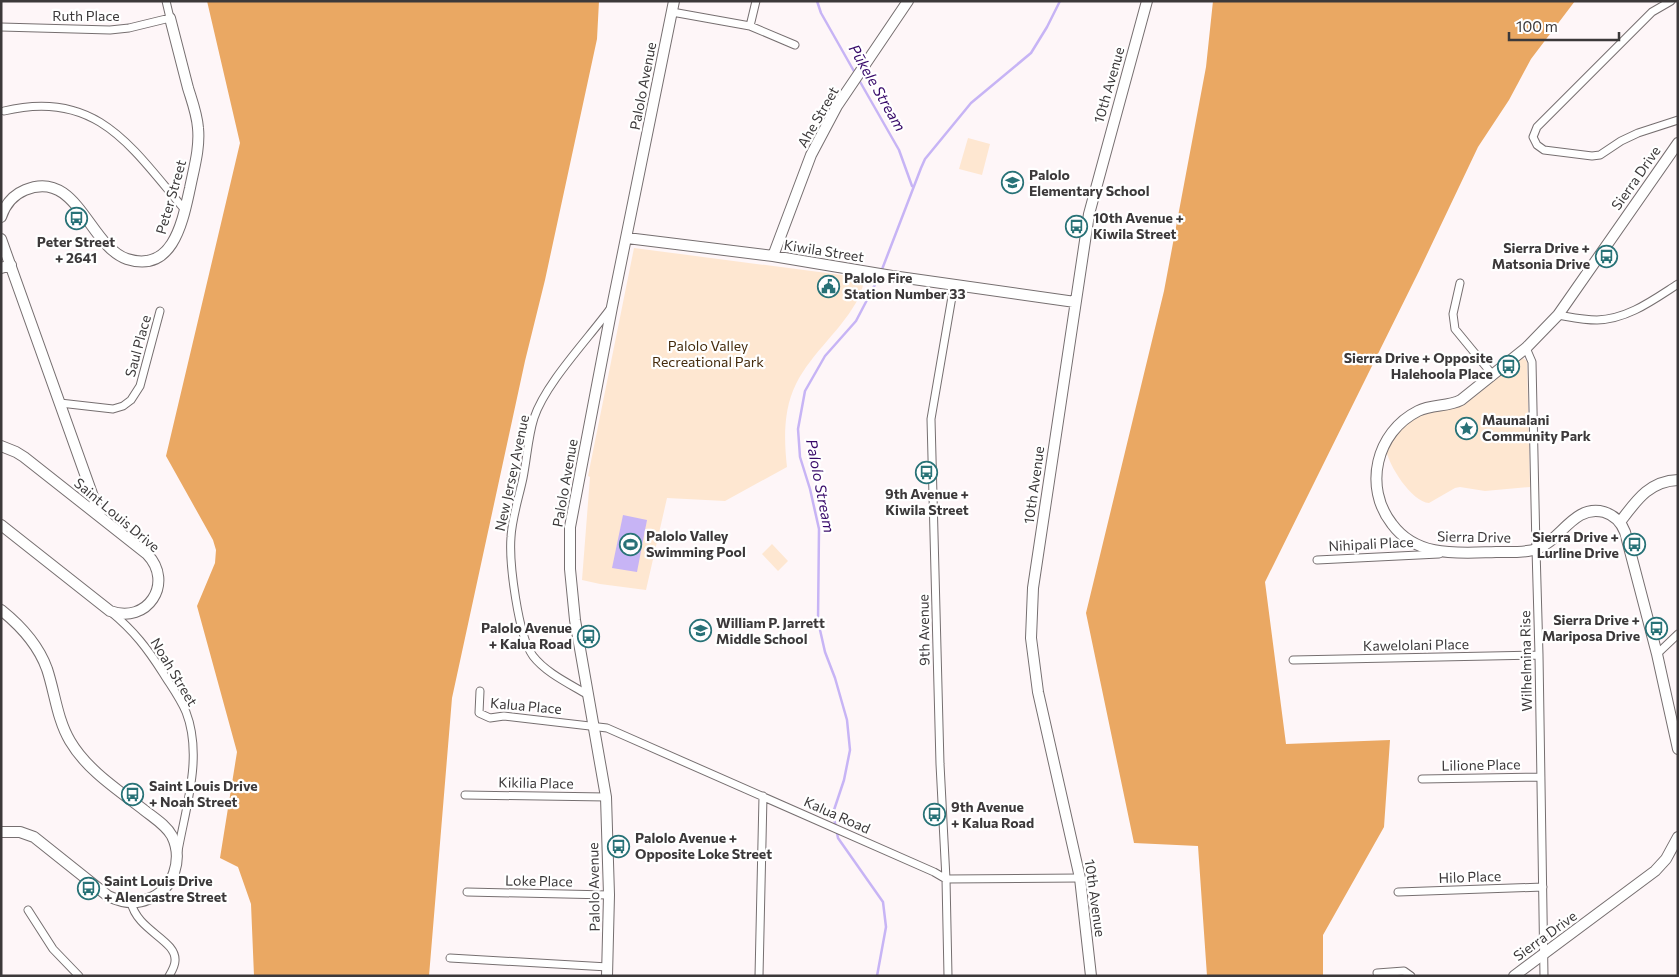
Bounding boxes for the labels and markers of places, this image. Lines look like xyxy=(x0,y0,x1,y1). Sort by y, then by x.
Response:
place label: Palolo Elementary School xyxy=(1029,166,1149,199)
school or university icon: Palolo Elementary School xyxy=(1001,171,1025,195)
bus stop icon: Peter Street + 2641 xyxy=(64,207,88,231)
place label: 10th Avenue + Kiwila Street xyxy=(1093,209,1184,242)
bus stop icon: 10th Avenue + Kiwila Street xyxy=(1065,214,1089,238)
place label: Peter Street + 2641 xyxy=(37,233,115,266)
place label: Sierra Drive + Matsonia Drive xyxy=(1492,239,1590,272)
bus stop icon: Sierra Drive + Matsonia Drive xyxy=(1594,244,1618,268)
place label: Palolo Fire Station Number 33 xyxy=(844,269,966,302)
public building icon: Palolo Fire Station Number 33 xyxy=(816,274,840,298)
place label: Sierra Drive + Opposite Halehoola Place xyxy=(1344,349,1493,382)
bus stop icon: Sierra Drive + Opposite Halehoola Place xyxy=(1497,354,1521,378)
place label: Maunalani Community Park xyxy=(1482,411,1591,444)
place icon: Maunalani Community Park xyxy=(1454,416,1478,440)
bus stop icon: 9th Avenue + Kiwila Street xyxy=(915,460,939,484)
place label: 9th Avenue + Kiwila Street xyxy=(885,485,969,518)
place label: Palolo Valley Swimming Pool xyxy=(646,527,746,560)
place label: Sierra Drive + Lurline Drive xyxy=(1532,528,1619,561)
sports icon: Palolo Valley Swimming Pool xyxy=(618,532,642,556)
bus stop icon: Sierra Drive + Lurline Drive xyxy=(1623,533,1647,557)
place label: Sierra Drive + Mariposa Drive xyxy=(1542,611,1640,644)
place label: William P. Jarrett Middle School xyxy=(716,614,825,647)
bus stop icon: Sierra Drive + Mariposa Drive xyxy=(1644,616,1668,640)
place label: Palolo Avenue + Kalua Road xyxy=(481,619,572,652)
school or university icon: William P. Jarrett Middle School xyxy=(688,619,712,643)
bus stop icon: Palolo Avenue + Kalua Road xyxy=(576,624,600,648)
place label: Saint Louis Drive + Noah Street xyxy=(149,777,258,810)
bus stop icon: Saint Louis Drive + Noah Street xyxy=(121,782,145,806)
place label: 9th Avenue + Kalua Road xyxy=(951,798,1034,831)
bus stop icon: 9th Avenue + Kalua Road xyxy=(923,803,947,827)
place label: Palolo Avenue + Opposite Loke Street xyxy=(635,829,772,862)
bus stop icon: Palolo Avenue + Opposite Loke Street xyxy=(607,834,631,858)
place label: Saint Louis Drive + Alencastre Street xyxy=(104,872,227,905)
bus stop icon: Saint Louis Drive + Alencastre Street xyxy=(76,877,100,901)

